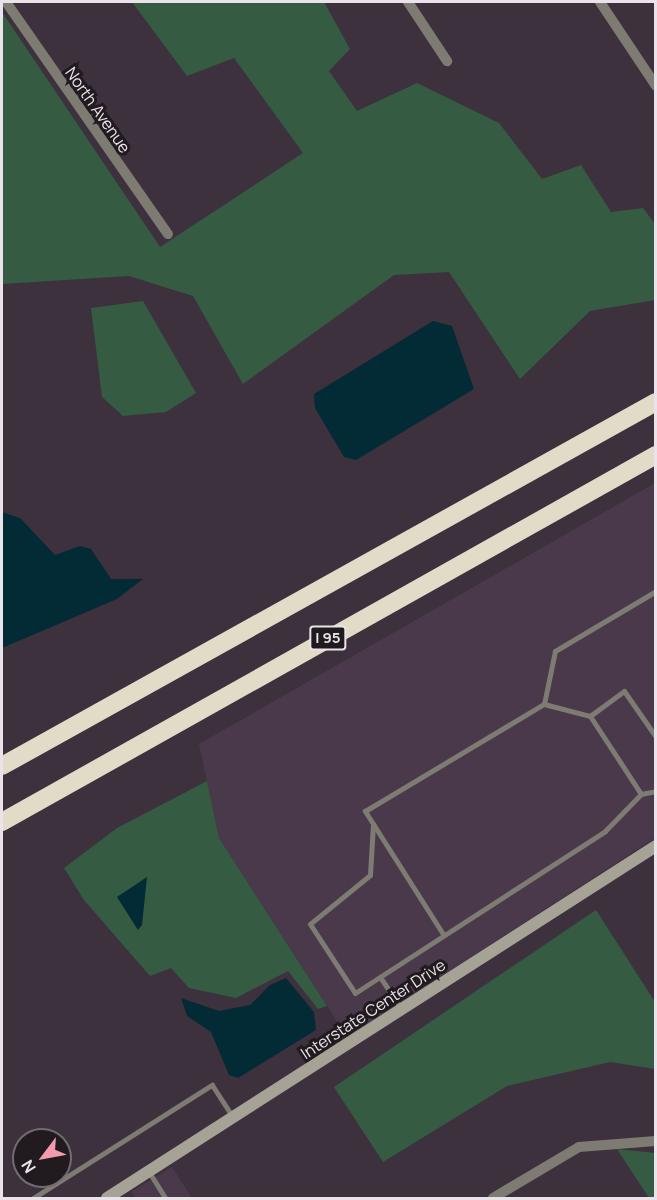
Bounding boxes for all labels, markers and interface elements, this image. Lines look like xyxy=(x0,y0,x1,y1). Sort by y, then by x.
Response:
street label: North Avenue xyxy=(61,64,135,156)
road number: I 95 xyxy=(308,626,348,650)
street label: Interstate Center Drive xyxy=(297,955,449,1063)
north arrow xyxy=(12,1128,72,1188)
text: N xyxy=(16,1156,41,1177)

